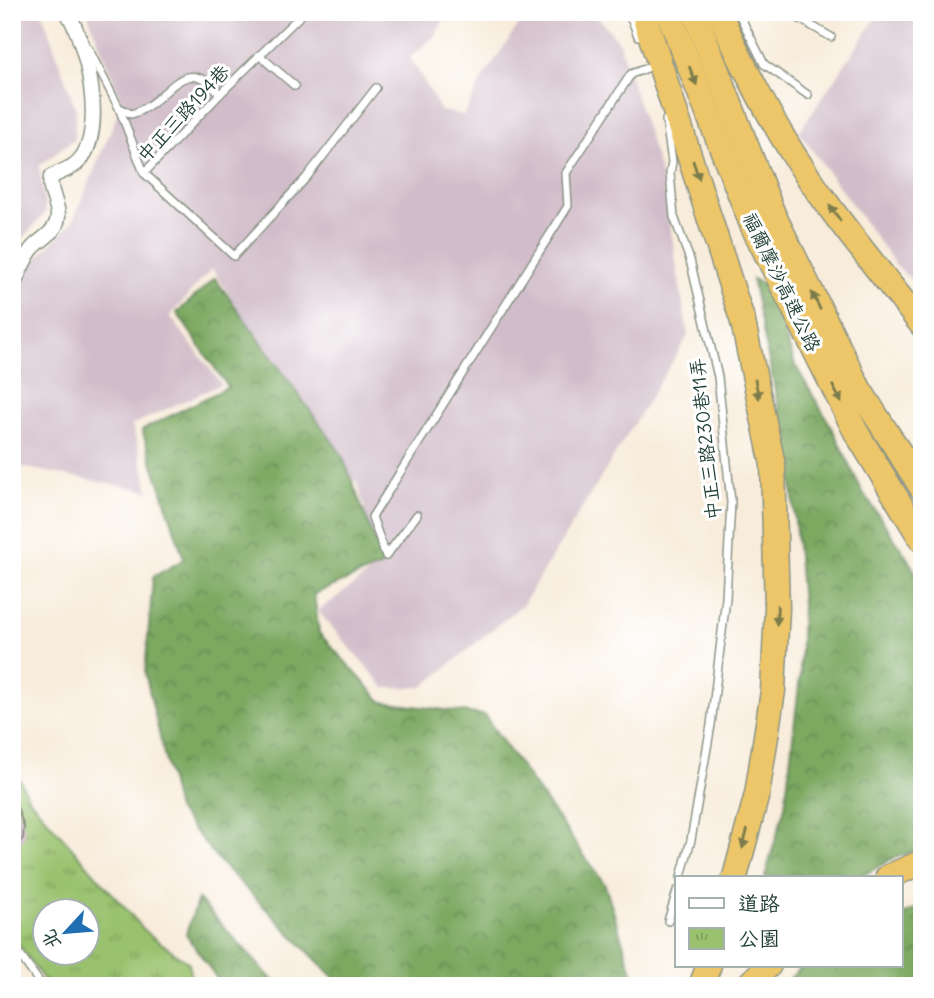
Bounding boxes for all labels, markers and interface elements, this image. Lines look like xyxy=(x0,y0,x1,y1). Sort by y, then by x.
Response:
street label: 中正三路194巷 xyxy=(132,59,234,167)
one-way arrow xyxy=(687,65,698,86)
one-way arrow xyxy=(691,160,701,181)
one-way arrow xyxy=(828,204,842,222)
street label: 福爾摩沙高速公路 xyxy=(738,208,826,356)
one-way arrow xyxy=(811,291,822,311)
street label: 中正三路230巷11弄 xyxy=(685,357,725,521)
one-way arrow xyxy=(751,378,762,400)
one-way arrow xyxy=(832,384,843,404)
one-way arrow xyxy=(771,604,782,626)
one-way arrow xyxy=(739,829,750,851)
legend xyxy=(675,876,902,967)
text: 道路 xyxy=(738,890,780,917)
north arrow xyxy=(32,897,102,967)
text: 公園 xyxy=(738,925,780,952)
text: 北 xyxy=(36,926,66,953)

